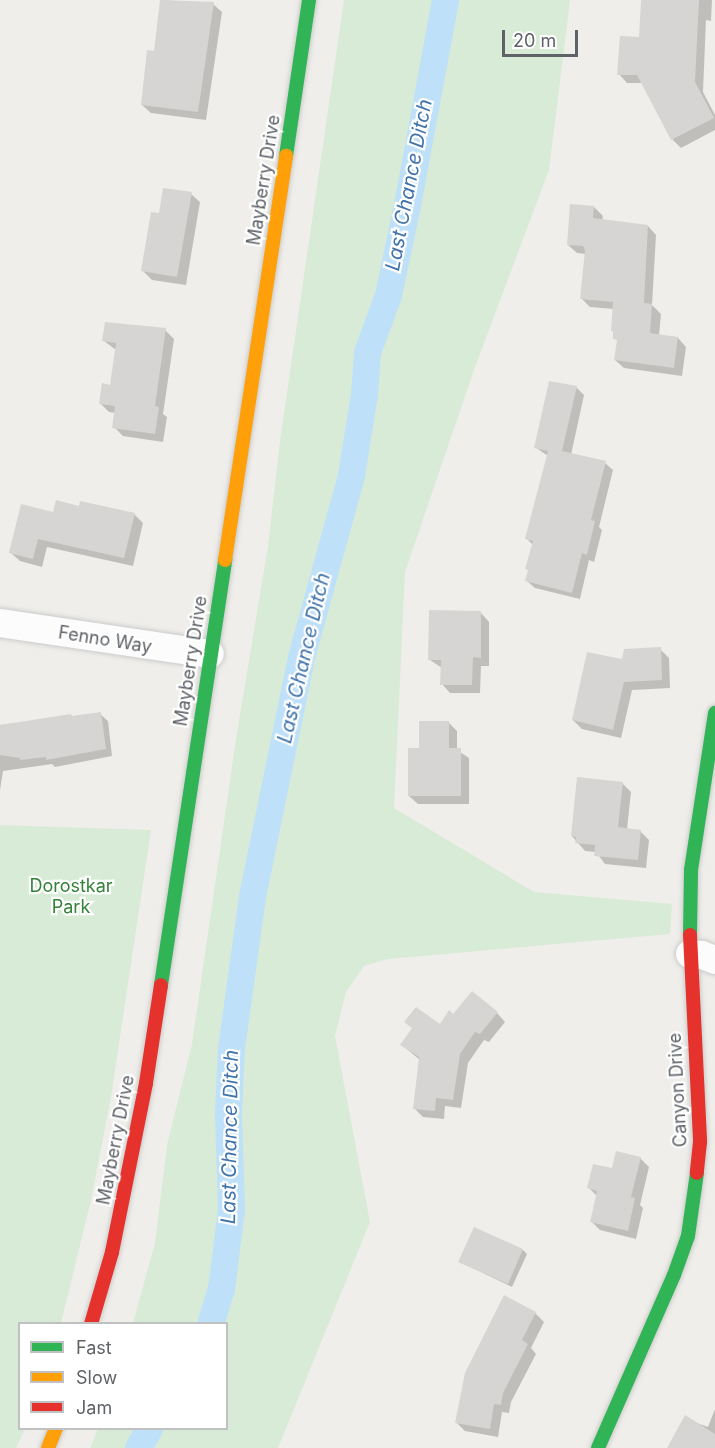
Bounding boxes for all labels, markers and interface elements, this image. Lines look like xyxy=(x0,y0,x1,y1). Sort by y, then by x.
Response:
scale bar xyxy=(505,18,582,56)
text: 20 m xyxy=(513,30,556,51)
water label: Last Chance Ditch xyxy=(381,97,437,273)
street label: Mayberry Drive xyxy=(243,113,285,247)
water label: Last Chance Ditch xyxy=(273,570,335,746)
street label: Mayberry Drive xyxy=(170,594,212,728)
street label: Fenno Way xyxy=(57,622,153,658)
park label: Dorostkar Park xyxy=(29,876,113,918)
street label: Canyon Drive xyxy=(664,1032,692,1148)
water label: Last Chance Ditch xyxy=(216,1050,244,1224)
street label: Mayberry Drive xyxy=(93,1073,139,1207)
legend xyxy=(18,1322,228,1430)
text: Fast xyxy=(76,1337,112,1358)
text: Slow xyxy=(76,1367,117,1388)
text: Jam xyxy=(76,1397,112,1418)

